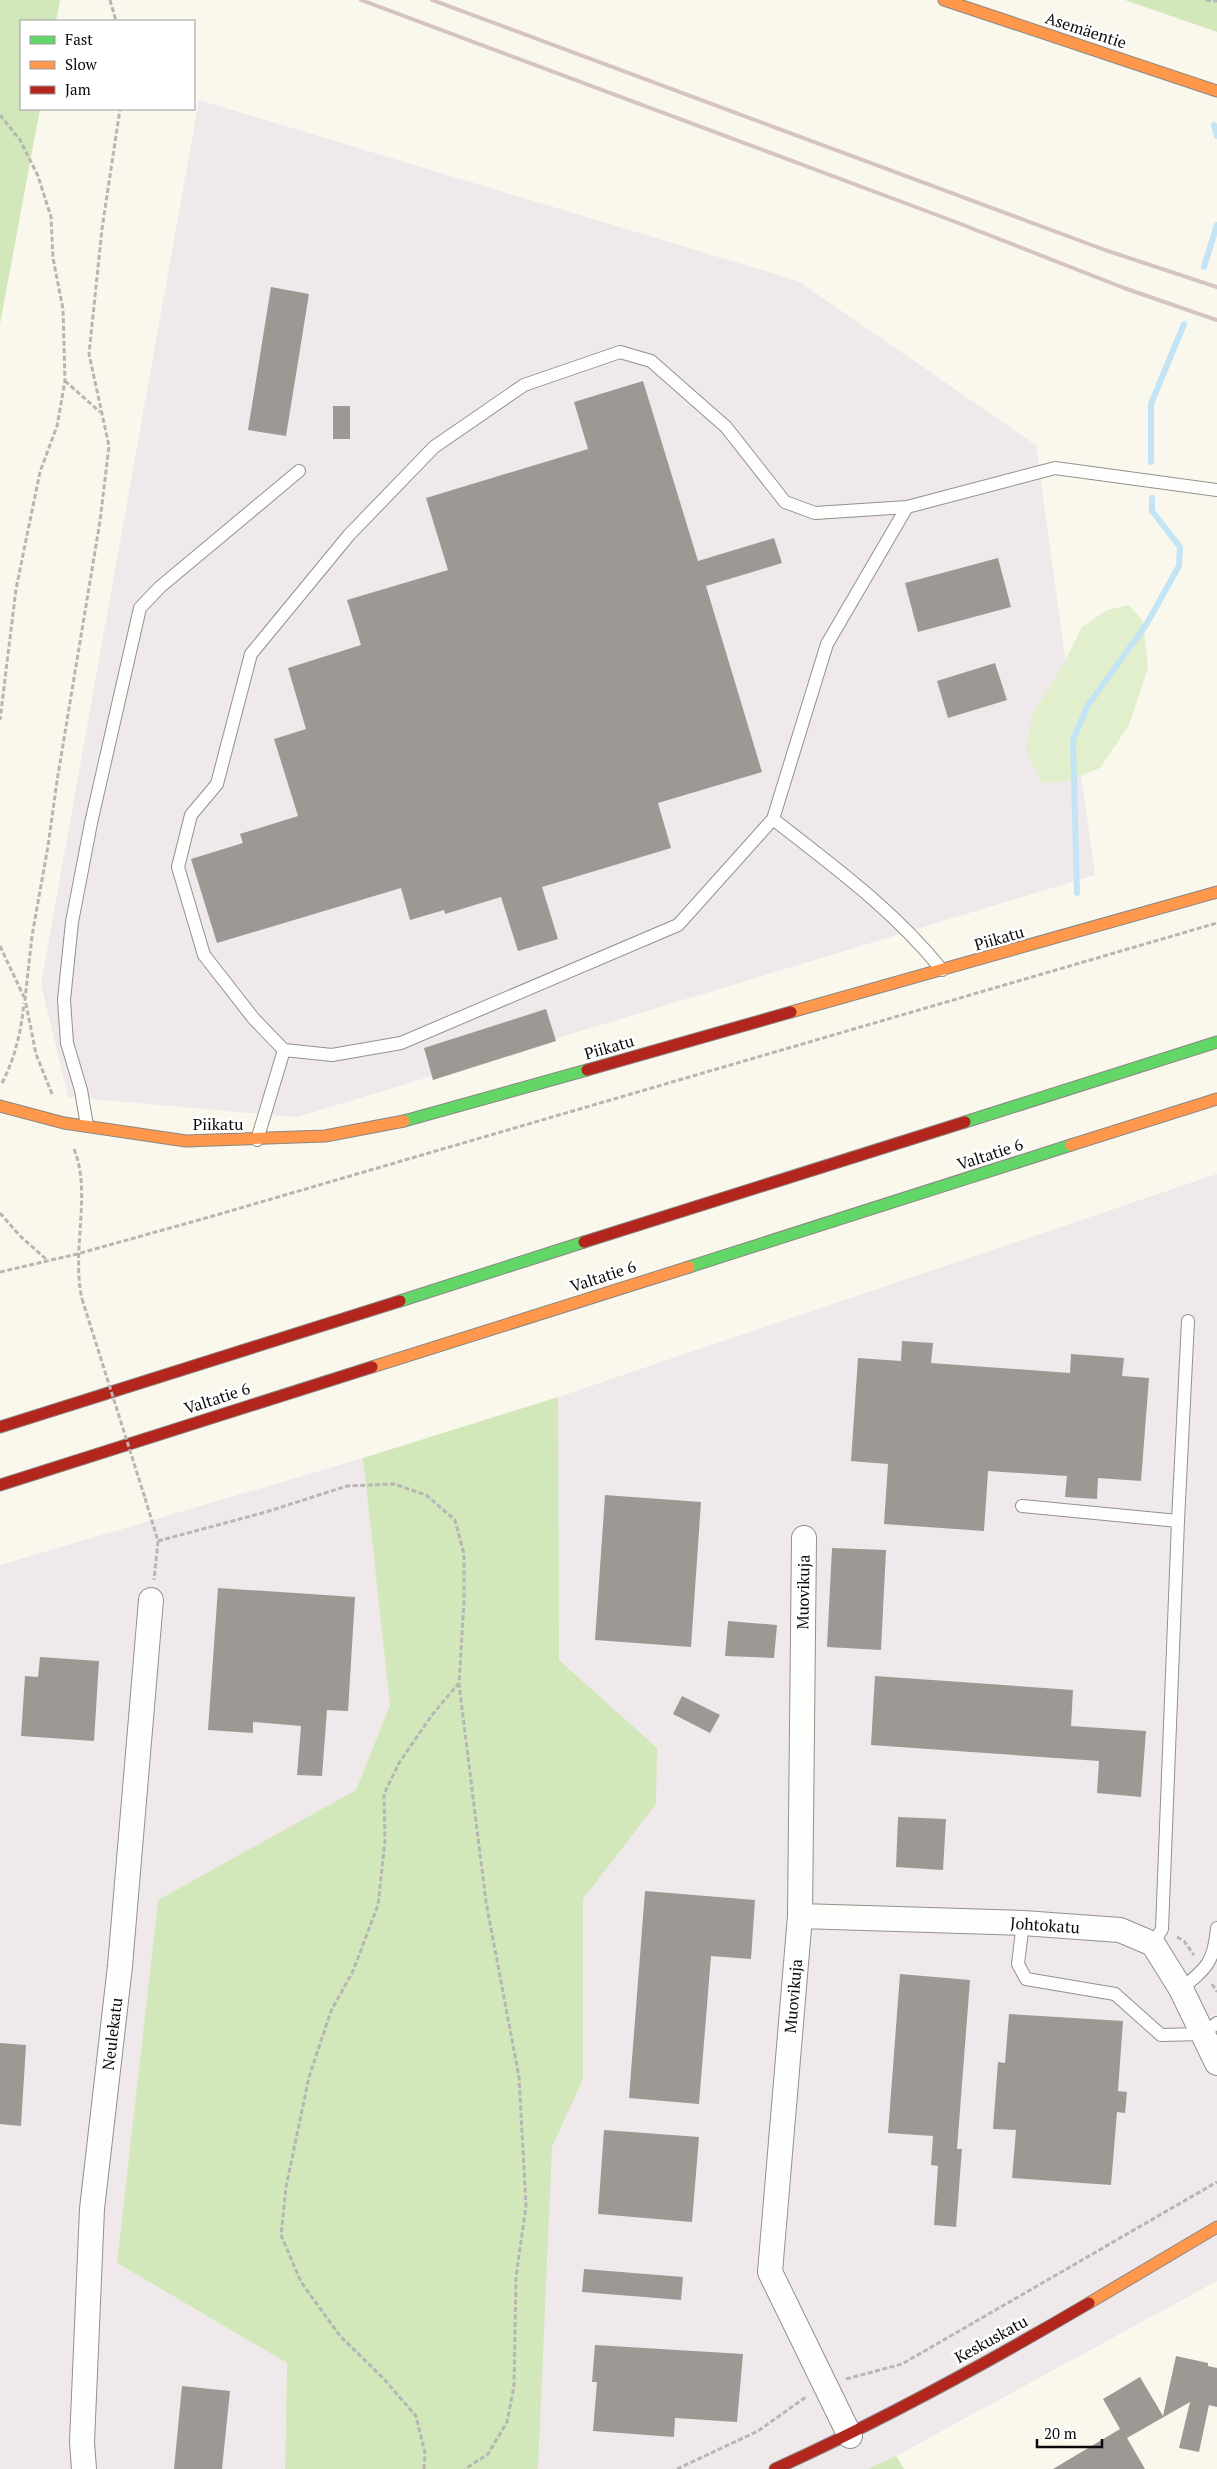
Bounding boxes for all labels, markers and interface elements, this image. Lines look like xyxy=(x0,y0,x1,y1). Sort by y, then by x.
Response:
street label: Asemäentie xyxy=(1043,7,1129,53)
legend xyxy=(20,20,195,110)
text: Fast xyxy=(65,29,93,49)
text: Slow xyxy=(65,54,98,74)
text: Jam xyxy=(65,79,91,99)
street label: Piikatu xyxy=(972,920,1026,956)
street label: Piikatu xyxy=(582,1029,636,1065)
street label: Piikatu xyxy=(193,1113,243,1135)
street label: Valtatie 6 xyxy=(954,1133,1026,1175)
street label: Valtatie 6 xyxy=(567,1255,639,1297)
street label: Valtatie 6 xyxy=(181,1377,253,1419)
street label: Muovikuja xyxy=(791,1554,815,1630)
street label: Johtokatu xyxy=(1009,1912,1081,1938)
street label: Muovikuja xyxy=(779,1958,807,2034)
street label: Neulekatu xyxy=(97,1996,127,2072)
street label: Keskuskatu xyxy=(951,2310,1031,2368)
scale bar xyxy=(1037,2416,1102,2448)
text: 20 m xyxy=(1044,2423,1077,2443)

